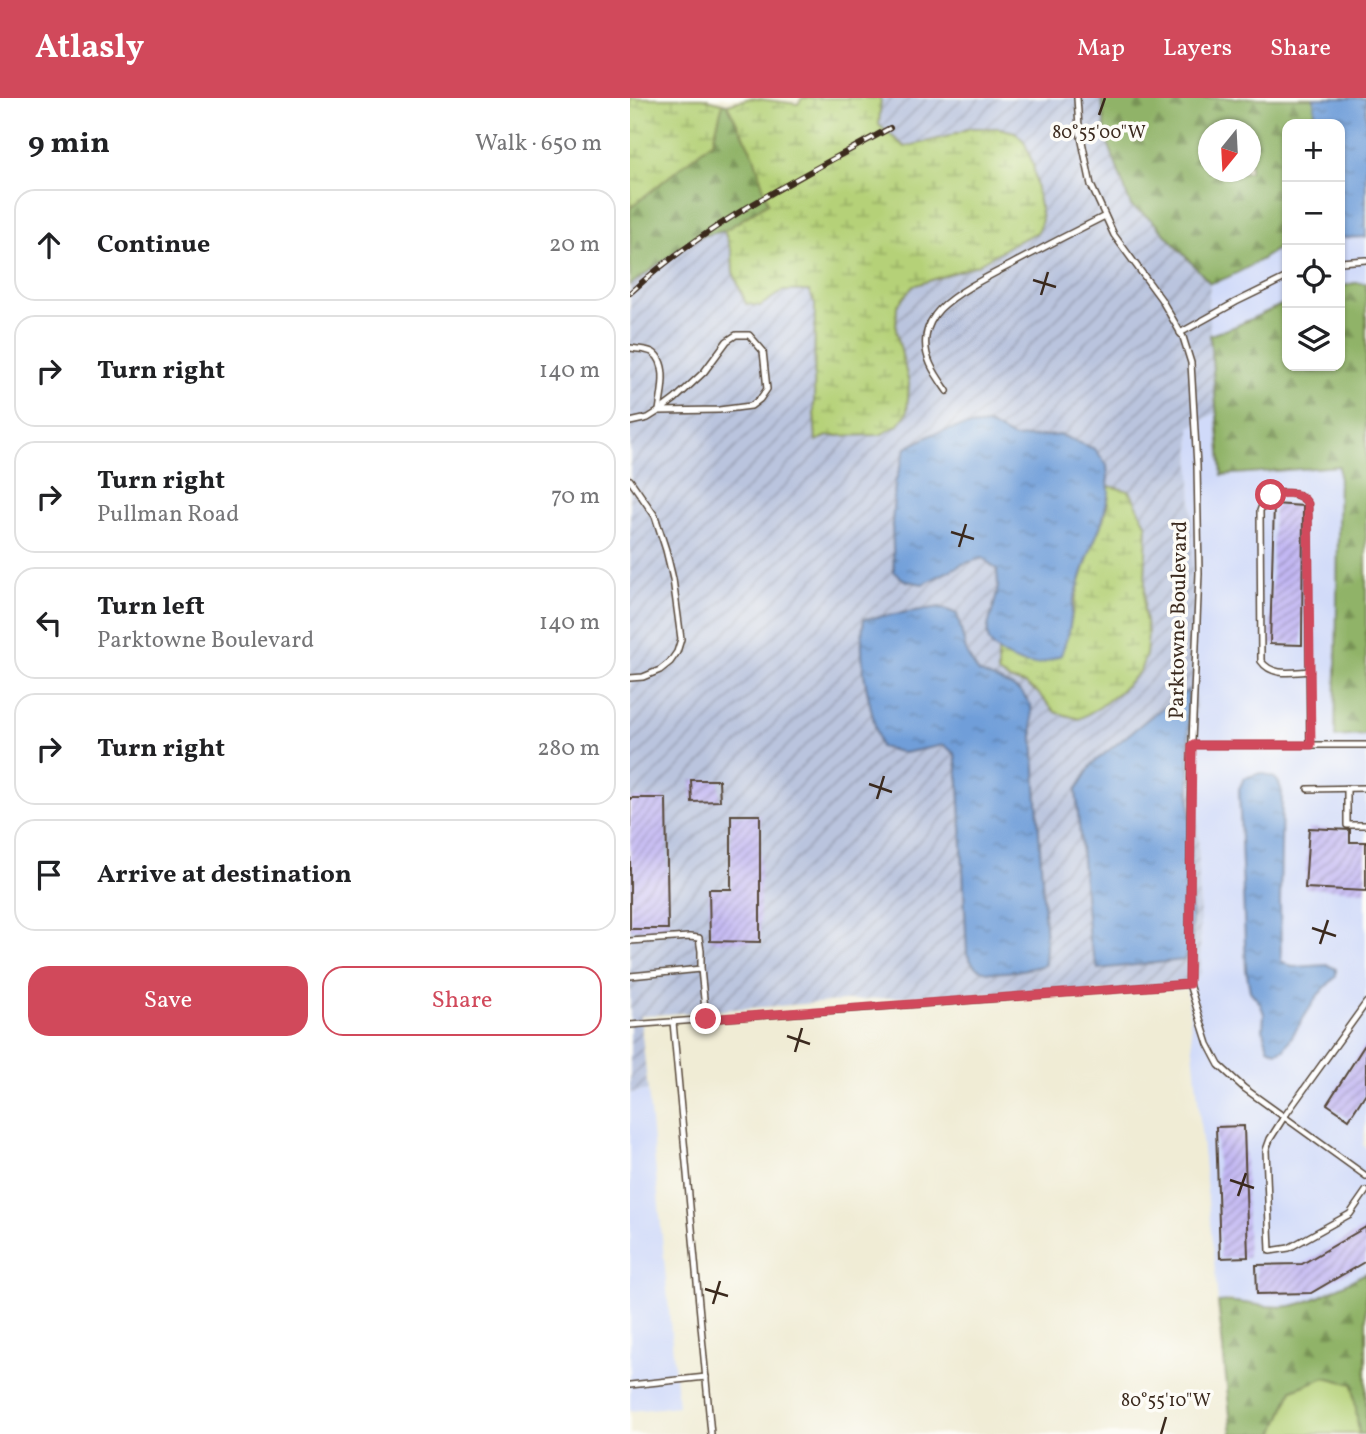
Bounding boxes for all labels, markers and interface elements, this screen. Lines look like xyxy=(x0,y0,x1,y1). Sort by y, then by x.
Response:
text: Atlasly xyxy=(35,26,144,72)
text: Map xyxy=(1077,32,1125,66)
text: Layers xyxy=(1163,32,1232,66)
text: Share xyxy=(1270,32,1331,66)
north arrow xyxy=(1198,119,1261,182)
map controls xyxy=(1282,119,1345,371)
button: + xyxy=(1282,119,1345,182)
text: 80°55'00"W xyxy=(1052,121,1146,146)
text: 9 min xyxy=(28,123,110,165)
text: Walk · 650 m xyxy=(475,128,602,160)
button: − xyxy=(1282,182,1345,245)
icon: ahead xyxy=(30,226,68,264)
text: Continue xyxy=(97,227,210,263)
text: 20 m xyxy=(549,229,600,261)
button: locate xyxy=(1282,245,1345,308)
button: layers xyxy=(1282,308,1345,371)
icon: right xyxy=(30,352,68,390)
text: Turn right xyxy=(97,353,225,389)
text: 140 m xyxy=(539,355,600,387)
text: Turn right xyxy=(97,463,225,499)
icon: right xyxy=(30,478,68,516)
route start xyxy=(1255,479,1286,510)
text: 70 m xyxy=(551,481,600,513)
text: Pullman Road xyxy=(97,499,239,531)
street label: Parktowne Boulevard xyxy=(1163,521,1195,719)
text: Turn left xyxy=(97,589,205,625)
icon: left xyxy=(30,604,68,642)
text: 140 m xyxy=(539,607,600,639)
text: Parktowne Boulevard xyxy=(97,625,314,657)
icon: right xyxy=(30,730,68,768)
text: Turn right xyxy=(97,731,225,767)
text: 280 m xyxy=(537,733,600,765)
icon: arrive xyxy=(30,856,68,894)
text: Arrive at destination xyxy=(97,857,352,893)
button: Save xyxy=(28,966,308,1036)
button: Share xyxy=(322,966,602,1036)
route end xyxy=(690,1003,721,1034)
text: 80°55'10"W xyxy=(1121,1389,1211,1414)

